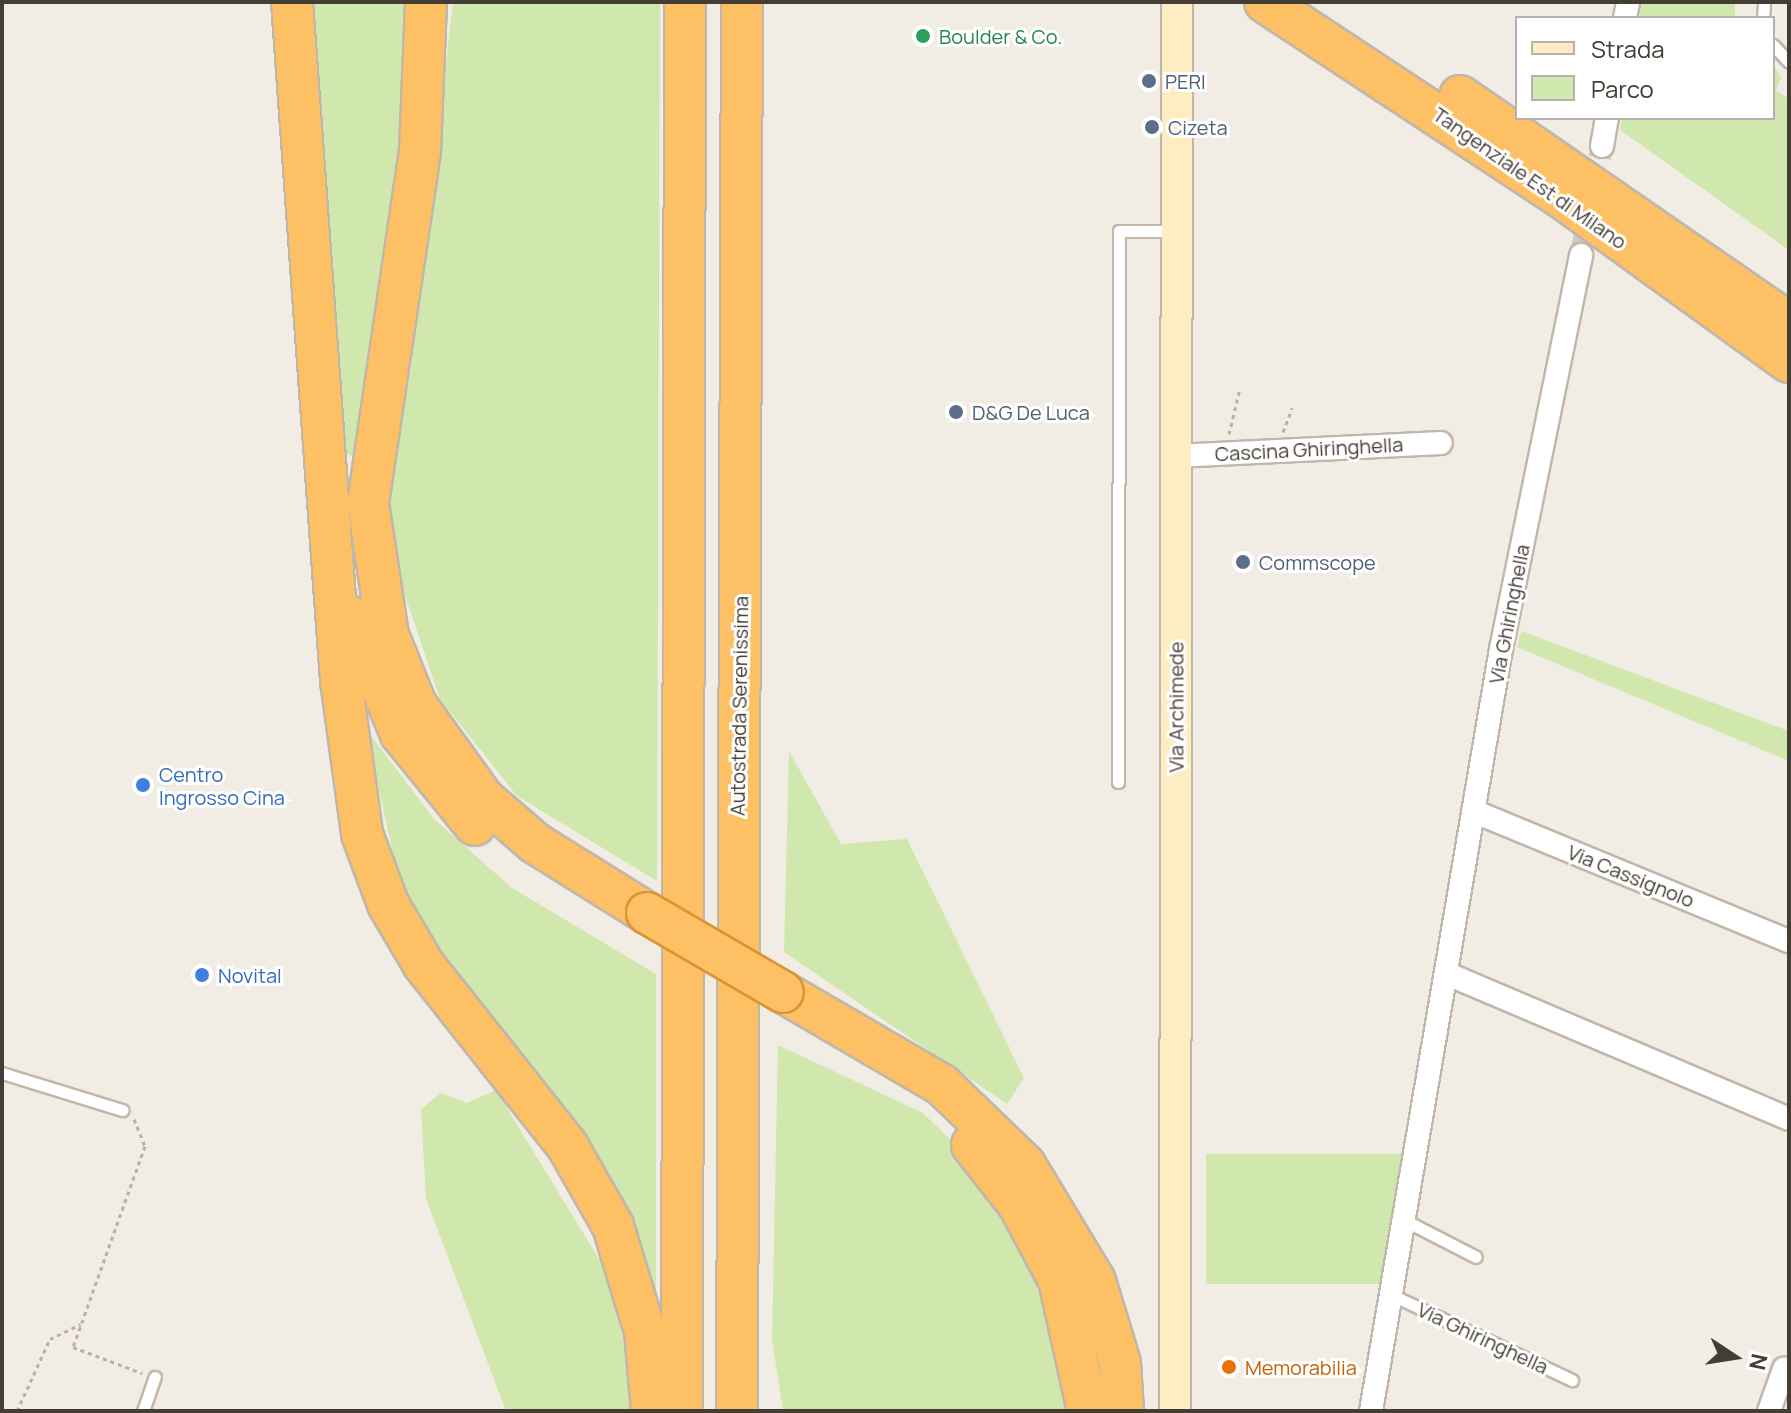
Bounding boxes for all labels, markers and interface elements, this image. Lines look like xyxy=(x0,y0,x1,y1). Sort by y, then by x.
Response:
legend xyxy=(1515,16,1775,120)
place label: Boulder & Co. xyxy=(939,24,1062,48)
marker: Boulder & Co. xyxy=(914,27,932,45)
text: Strada xyxy=(1591,32,1664,65)
place label: PERI xyxy=(1165,69,1206,93)
marker: PERI xyxy=(1140,72,1158,90)
text: Parco xyxy=(1591,72,1654,105)
street label: Tangenziale Est di Milano xyxy=(1429,102,1631,254)
place label: Cizeta xyxy=(1168,115,1228,139)
marker: Cizeta xyxy=(1143,118,1161,136)
place label: D&G De Luca xyxy=(972,400,1090,424)
marker: D&G De Luca xyxy=(947,403,965,421)
street label: Cascina Ghiringhella xyxy=(1214,432,1404,466)
street label: Via Ghiringhella xyxy=(1484,542,1534,686)
place label: Commscope xyxy=(1259,550,1376,574)
marker: Commscope xyxy=(1234,553,1252,571)
street label: Autostrada Serenissima xyxy=(725,596,753,816)
street label: Via Archimede xyxy=(1164,642,1188,772)
place label: Centro Ingrosso Cina xyxy=(159,762,285,809)
marker: Centro Ingrosso Cina xyxy=(134,776,152,794)
street label: Via Cassignolo xyxy=(1564,840,1698,912)
place label: Novital xyxy=(218,963,282,987)
marker: Novital xyxy=(193,966,211,984)
street label: Via Ghiringhella xyxy=(1414,1297,1552,1379)
north arrow xyxy=(1695,1317,1775,1397)
text: N xyxy=(1742,1351,1775,1373)
place label: Memorabilia xyxy=(1245,1355,1357,1379)
marker: Memorabilia xyxy=(1220,1358,1238,1376)

